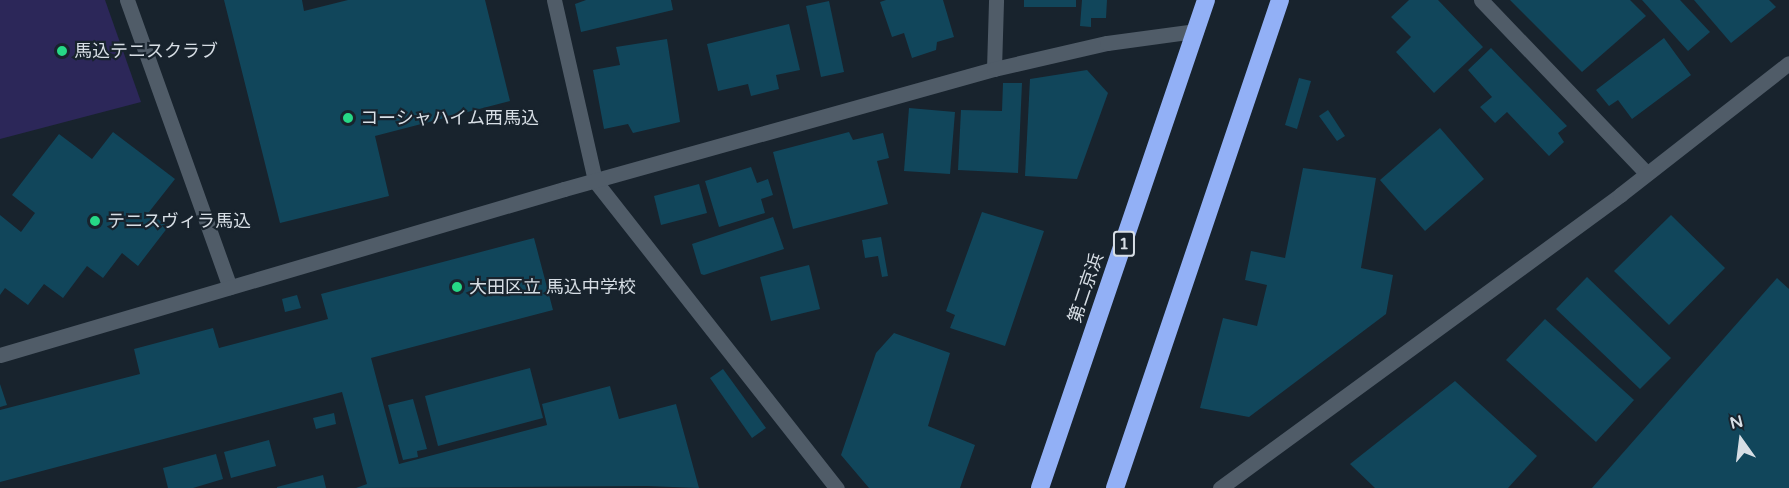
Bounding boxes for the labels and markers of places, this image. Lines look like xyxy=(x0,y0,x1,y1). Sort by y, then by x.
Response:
place label: 馬込テニスクラブ xyxy=(74,40,218,62)
marker: 馬込テニスクラブ xyxy=(55,44,69,58)
place label: コーシャハイム西馬込 xyxy=(360,107,540,129)
marker: コーシャハイム西馬込 xyxy=(341,111,355,125)
place label: テニスヴィラ馬込 xyxy=(107,210,251,232)
marker: テニスヴィラ馬込 xyxy=(88,214,102,228)
place label: 大田区立 馬込中学校 xyxy=(469,276,636,298)
marker: 大田区立 馬込中学校 xyxy=(450,280,464,294)

